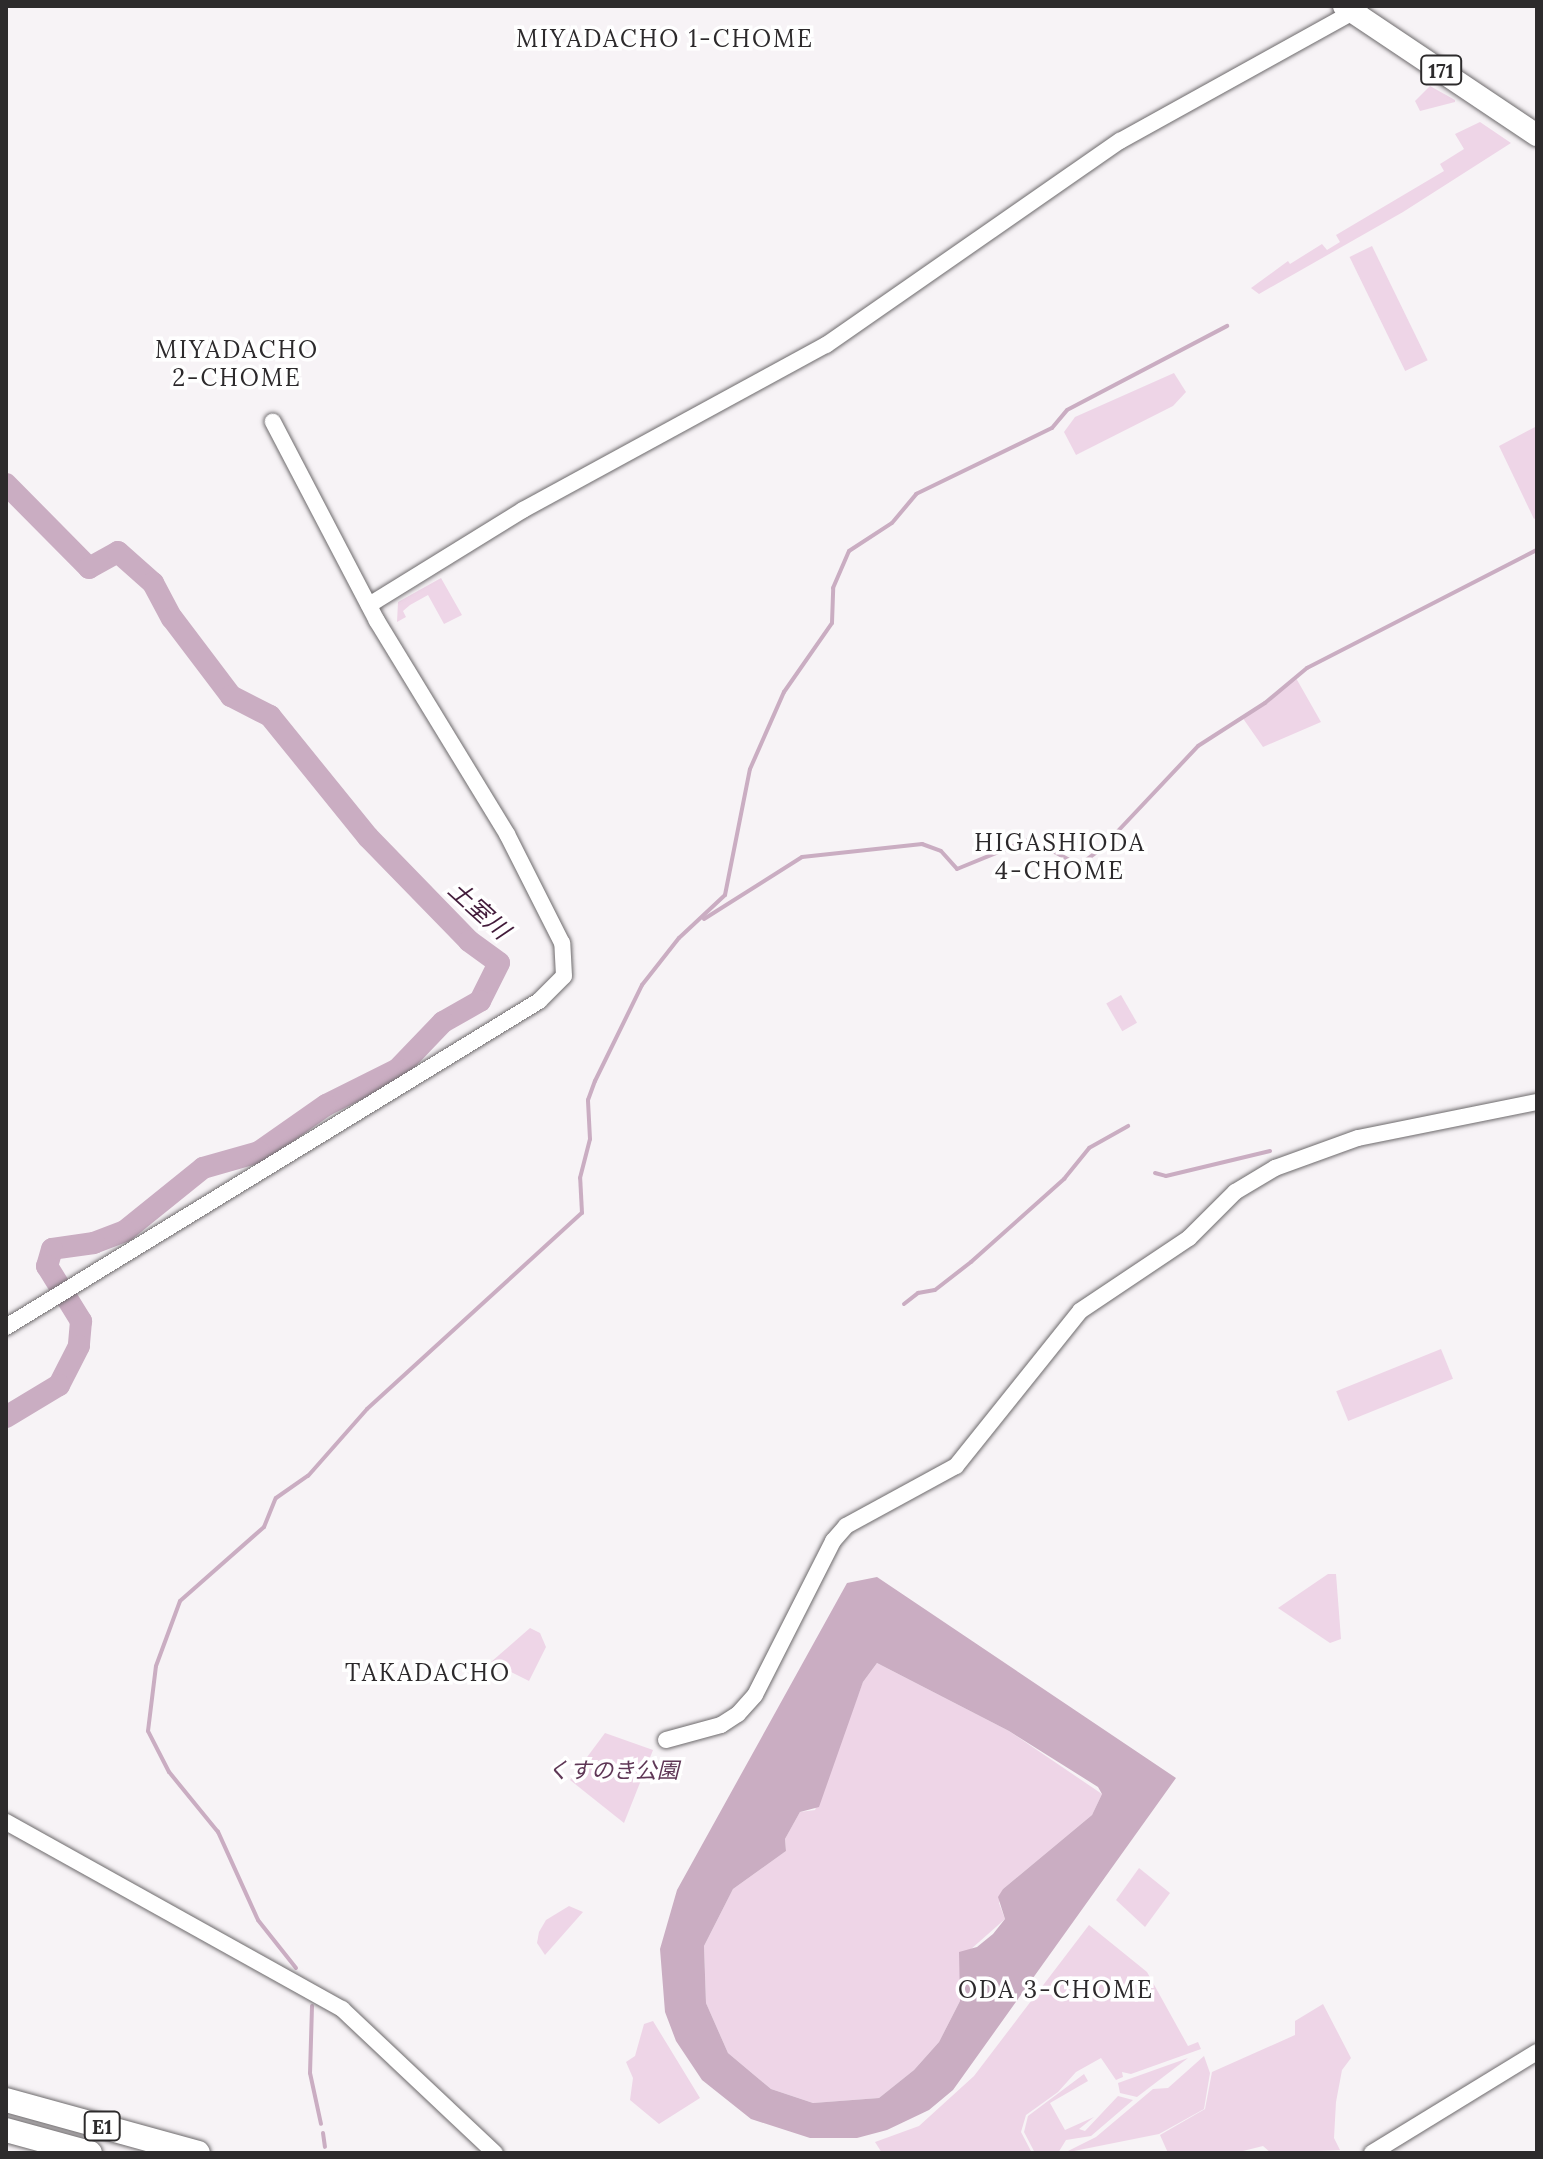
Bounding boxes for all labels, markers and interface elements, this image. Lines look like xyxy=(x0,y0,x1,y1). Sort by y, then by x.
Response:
district label: MIYADACHO 1-CHOME xyxy=(516,25,814,53)
road number: 171 xyxy=(1419,54,1463,86)
district label: MIYADACHO 2-CHOME xyxy=(155,336,319,392)
district label: HIGASHIODA 4-CHOME xyxy=(974,829,1146,885)
water label: 土室川 xyxy=(443,875,515,945)
district label: TAKADACHO xyxy=(345,1659,511,1687)
park label: くすのき公園 xyxy=(547,1758,679,1784)
district label: ODA 3-CHOME xyxy=(958,1976,1154,2004)
road number: E1 xyxy=(82,2110,122,2142)

